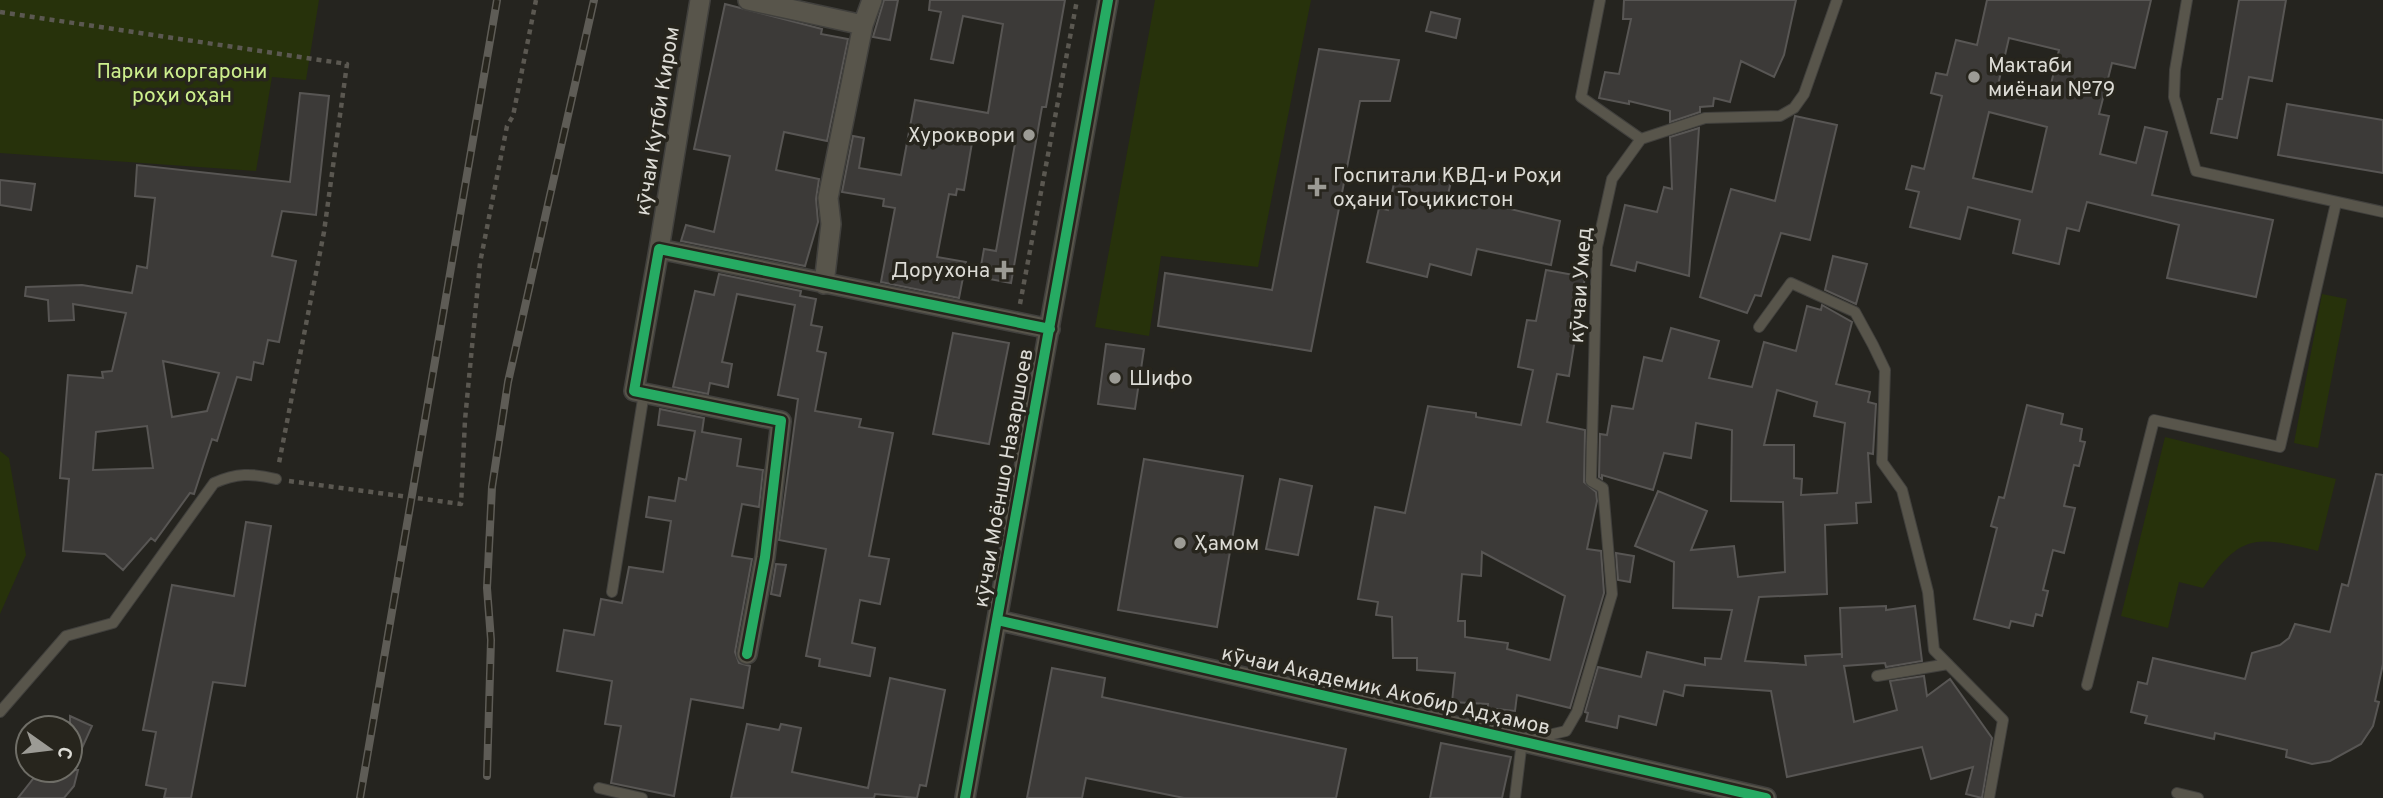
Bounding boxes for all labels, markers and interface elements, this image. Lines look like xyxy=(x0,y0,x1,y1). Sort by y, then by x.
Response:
street label: кӯчаи Кутби Киром xyxy=(630,25,687,218)
place label: Мактаби миёнаи №79 xyxy=(1988,53,2115,104)
park label: Парки коргарони роҳи оҳан xyxy=(97,59,267,110)
marker: Мактаби миёнаи №79 xyxy=(1966,69,1982,85)
place label: Хуроквори xyxy=(908,123,1015,150)
marker: Хуроквори xyxy=(1021,127,1037,143)
place label: Госпитали КВД-и Роҳи оҳани Тоҷикистон xyxy=(1333,163,1562,214)
marker: Госпитали КВД-и Роҳи оҳани Тоҷикистон xyxy=(1307,177,1327,197)
street label: кӯчаи Умед xyxy=(1564,226,1599,344)
place label: Дорухона xyxy=(891,258,990,285)
marker: Дорухона xyxy=(996,262,1012,278)
street label: кӯчаи Моёншо Назаршоев xyxy=(968,347,1041,610)
place label: Шифо xyxy=(1129,366,1193,393)
marker: Шифо xyxy=(1107,370,1123,386)
place label: Ҳамом xyxy=(1194,531,1259,558)
marker: Ҳамом xyxy=(1172,535,1188,551)
street label: кӯчаи Академик Акобир Адҳамов xyxy=(1219,640,1553,742)
north arrow xyxy=(14,714,84,784)
text: С xyxy=(50,744,77,761)

